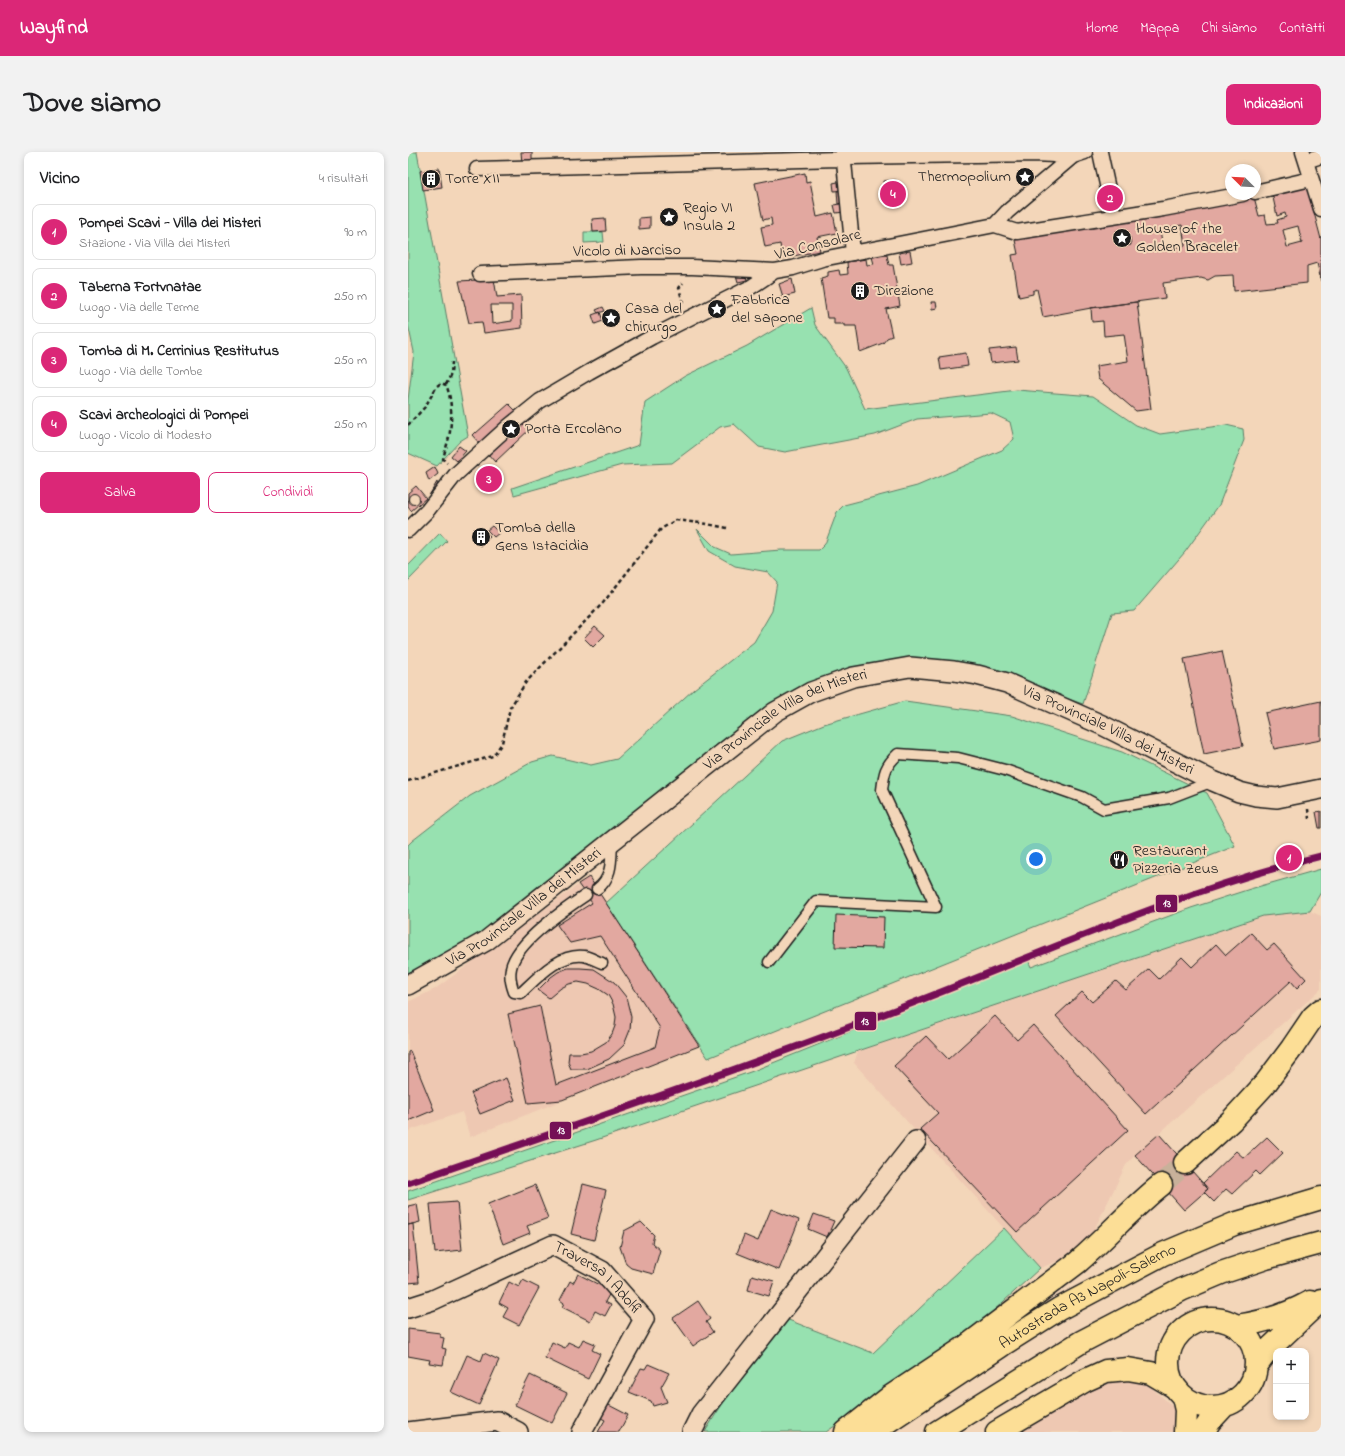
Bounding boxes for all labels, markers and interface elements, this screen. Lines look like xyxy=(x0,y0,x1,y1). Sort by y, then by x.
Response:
text: Wayfind xyxy=(20,15,88,42)
text: Home xyxy=(1086,18,1118,39)
text: Mappa xyxy=(1140,18,1179,39)
text: Chi siamo xyxy=(1201,18,1257,39)
text: Contatti xyxy=(1279,18,1325,39)
text: Dove siamo xyxy=(24,84,161,125)
button: Indicazioni xyxy=(1226,84,1321,125)
north arrow xyxy=(1225,164,1261,200)
place label: Thermopolium xyxy=(918,165,1011,189)
text: Vicino xyxy=(40,166,80,191)
place icon: Thermopolium xyxy=(1014,166,1036,188)
place label: Torre XII xyxy=(445,167,500,191)
building icon: Torre XII xyxy=(420,168,442,190)
text: 4 risultati xyxy=(319,169,368,188)
pin: 4 xyxy=(880,179,906,209)
pin: 2 xyxy=(1097,183,1123,213)
place label: Regio VI Insula 2 xyxy=(683,196,735,238)
place icon: Regio VI Insula 2 xyxy=(658,206,680,228)
text: Pompei Scavi - Villa dei Misteri xyxy=(79,212,261,234)
place label: House of the Golden Bracelet xyxy=(1136,217,1239,259)
street label: Via Consolare xyxy=(771,222,865,268)
text: 1 xyxy=(52,223,56,242)
text: 90 m xyxy=(344,223,367,242)
place icon: House of the Golden Bracelet xyxy=(1111,227,1133,249)
text: Stazione · Via Villa dei Misteri xyxy=(79,234,230,253)
street label: Vicolo di Narciso xyxy=(572,238,681,264)
text: Taberna Fortvnatae xyxy=(79,276,201,298)
place label: Direzione xyxy=(873,279,935,303)
building icon: Direzione xyxy=(849,280,871,302)
text: 2 xyxy=(51,287,57,306)
text: 250 m xyxy=(334,287,367,306)
place label: Fabbrica del sapone xyxy=(730,288,804,330)
place label: Casa del chirurgo xyxy=(625,297,682,339)
text: Luogo · Via delle Terme xyxy=(79,298,199,317)
place icon: Fabbrica del sapone xyxy=(706,298,728,320)
place icon: Casa del chirurgo xyxy=(600,307,622,329)
text: Tomba di M. Cerrinius Restitutus xyxy=(79,340,279,362)
text: 3 xyxy=(51,351,57,370)
text: 250 m xyxy=(334,351,367,370)
text: Luogo · Via delle Tombe xyxy=(79,362,202,381)
text: Scavi archeologici di Pompei xyxy=(79,404,249,426)
text: 4 xyxy=(51,415,57,434)
text: 250 m xyxy=(334,415,367,434)
place label: Porta Ercolano xyxy=(525,417,622,441)
place icon: Porta Ercolano xyxy=(500,418,522,440)
text: Luogo · Vicolo di Modesto xyxy=(79,426,212,445)
pin: 3 xyxy=(476,464,502,494)
button: Salva xyxy=(40,472,200,513)
button: Condividi xyxy=(208,472,368,513)
place label: Tomba della Gens Istacidia xyxy=(495,516,589,558)
building icon: Tomba della Gens Istacidia xyxy=(470,526,492,548)
street label: Via Provinciale Villa dei Misteri xyxy=(697,663,869,777)
street label: Via Provinciale Villa dei Misteri xyxy=(1017,679,1198,782)
place label: Restaurant Pizzeria Zeus xyxy=(1133,839,1219,881)
street label: Via Provinciale Villa dei Misteri xyxy=(441,842,607,973)
pin: 1 xyxy=(1276,843,1302,873)
your location xyxy=(1026,849,1046,869)
restaurant icon: Restaurant Pizzeria Zeus xyxy=(1108,849,1130,871)
line badge: 13 xyxy=(1155,894,1178,913)
text: 13 xyxy=(1163,896,1171,912)
line badge: 13 xyxy=(854,1011,877,1031)
text: 13 xyxy=(861,1014,869,1030)
line badge: 13 xyxy=(549,1121,572,1140)
text: 13 xyxy=(557,1123,565,1139)
street label: Traversa I Adolfi xyxy=(549,1235,648,1321)
street label: Autostrada A3 Napoli-Salerno xyxy=(995,1238,1180,1356)
map controls xyxy=(1273,1348,1309,1420)
button: + xyxy=(1273,1348,1309,1384)
button: − xyxy=(1273,1384,1309,1420)

